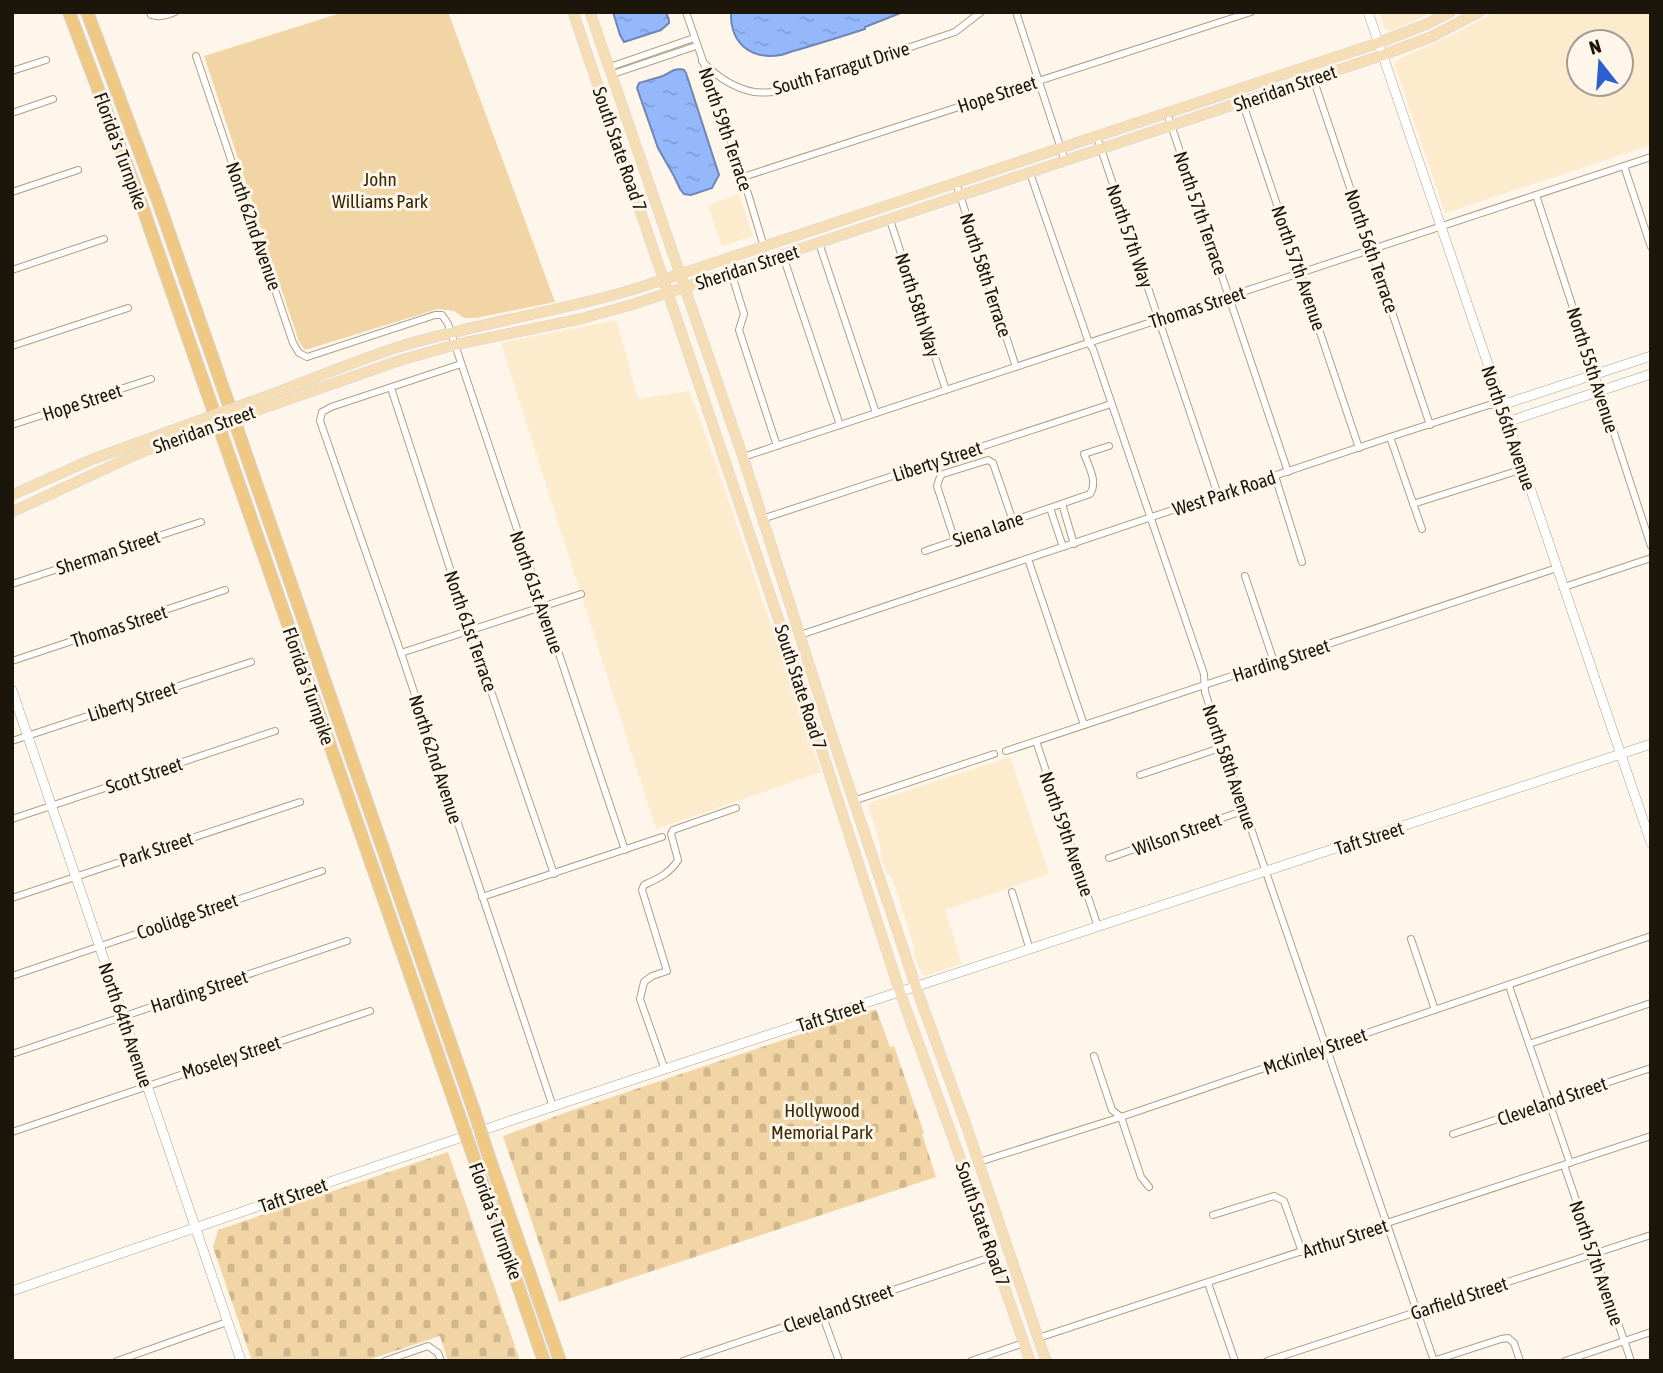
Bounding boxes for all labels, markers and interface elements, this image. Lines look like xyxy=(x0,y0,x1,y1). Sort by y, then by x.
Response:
north arrow xyxy=(1565,28,1635,98)
text: N xyxy=(1586,35,1604,59)
street label: South Farragut Drive xyxy=(770,37,912,99)
street label: Sheridan Street xyxy=(1231,60,1339,116)
street label: North 59th Terrace xyxy=(695,64,757,194)
street label: Hope Street xyxy=(955,71,1039,117)
street label: South State Road 7 xyxy=(588,84,652,214)
street label: Florida's Turnpike xyxy=(90,89,152,213)
street label: North 57th Terrace xyxy=(1170,148,1232,278)
street label: North 62nd Avenue xyxy=(222,159,286,293)
park label: John Williams Park xyxy=(332,168,429,212)
street label: North 57th Way xyxy=(1102,181,1158,291)
street label: North 56th Terrace xyxy=(1341,186,1403,316)
street label: North 57th Avenue xyxy=(1267,203,1331,333)
street label: North 58th Terrace xyxy=(956,210,1016,340)
street label: Sheridan Street xyxy=(693,240,801,294)
street label: North 58th Way xyxy=(891,250,945,360)
street label: Thomas Street xyxy=(1146,281,1248,333)
street label: North 55th Avenue xyxy=(1562,304,1624,436)
street label: North 56th Avenue xyxy=(1477,363,1541,493)
street label: Hope Street xyxy=(40,379,124,425)
street label: Sheridan Street xyxy=(150,400,258,458)
street label: Liberty Street xyxy=(890,436,984,486)
street label: West Park Road xyxy=(1170,466,1278,520)
street label: Siena lane xyxy=(950,507,1026,551)
street label: Sherman Street xyxy=(54,525,162,579)
street label: North 61st Avenue xyxy=(506,528,568,656)
street label: North 61st Terrace xyxy=(440,568,502,694)
street label: Thomas Street xyxy=(68,600,170,652)
street label: South State Road 7 xyxy=(770,622,832,752)
street label: Florida's Turnpike xyxy=(279,624,339,748)
street label: Harding Street xyxy=(1230,634,1332,686)
street label: Liberty Street xyxy=(85,676,179,726)
street label: North 62nd Avenue xyxy=(405,692,467,826)
street label: North 58th Avenue xyxy=(1198,702,1262,832)
street label: Scott Street xyxy=(103,752,185,798)
street label: North 59th Avenue xyxy=(1035,769,1099,899)
street label: Wilson Street xyxy=(1130,808,1224,860)
street label: Taft Street xyxy=(1332,817,1406,859)
street label: Park Street xyxy=(116,827,196,871)
street label: Coolidge Street xyxy=(134,888,240,944)
street label: North 64th Avenue xyxy=(94,960,158,1090)
street label: Harding Street xyxy=(148,965,250,1017)
street label: Taft Street xyxy=(794,994,868,1036)
street label: McKinley Street xyxy=(1260,1023,1370,1079)
street label: Moseley Street xyxy=(179,1031,283,1083)
street label: Cleveland Street xyxy=(1494,1072,1610,1130)
park label: Hollywood Memorial Park xyxy=(771,1099,874,1143)
street label: Florida's Turnpike xyxy=(465,1159,527,1283)
street label: South State Road 7 xyxy=(951,1159,1015,1289)
street label: Taft Street xyxy=(256,1173,330,1217)
street label: North 57th Avenue xyxy=(1565,1198,1629,1328)
street label: Arthur Street xyxy=(1300,1214,1390,1262)
street label: Garfield Street xyxy=(1408,1272,1510,1324)
street label: Cleveland Street xyxy=(780,1279,896,1337)

